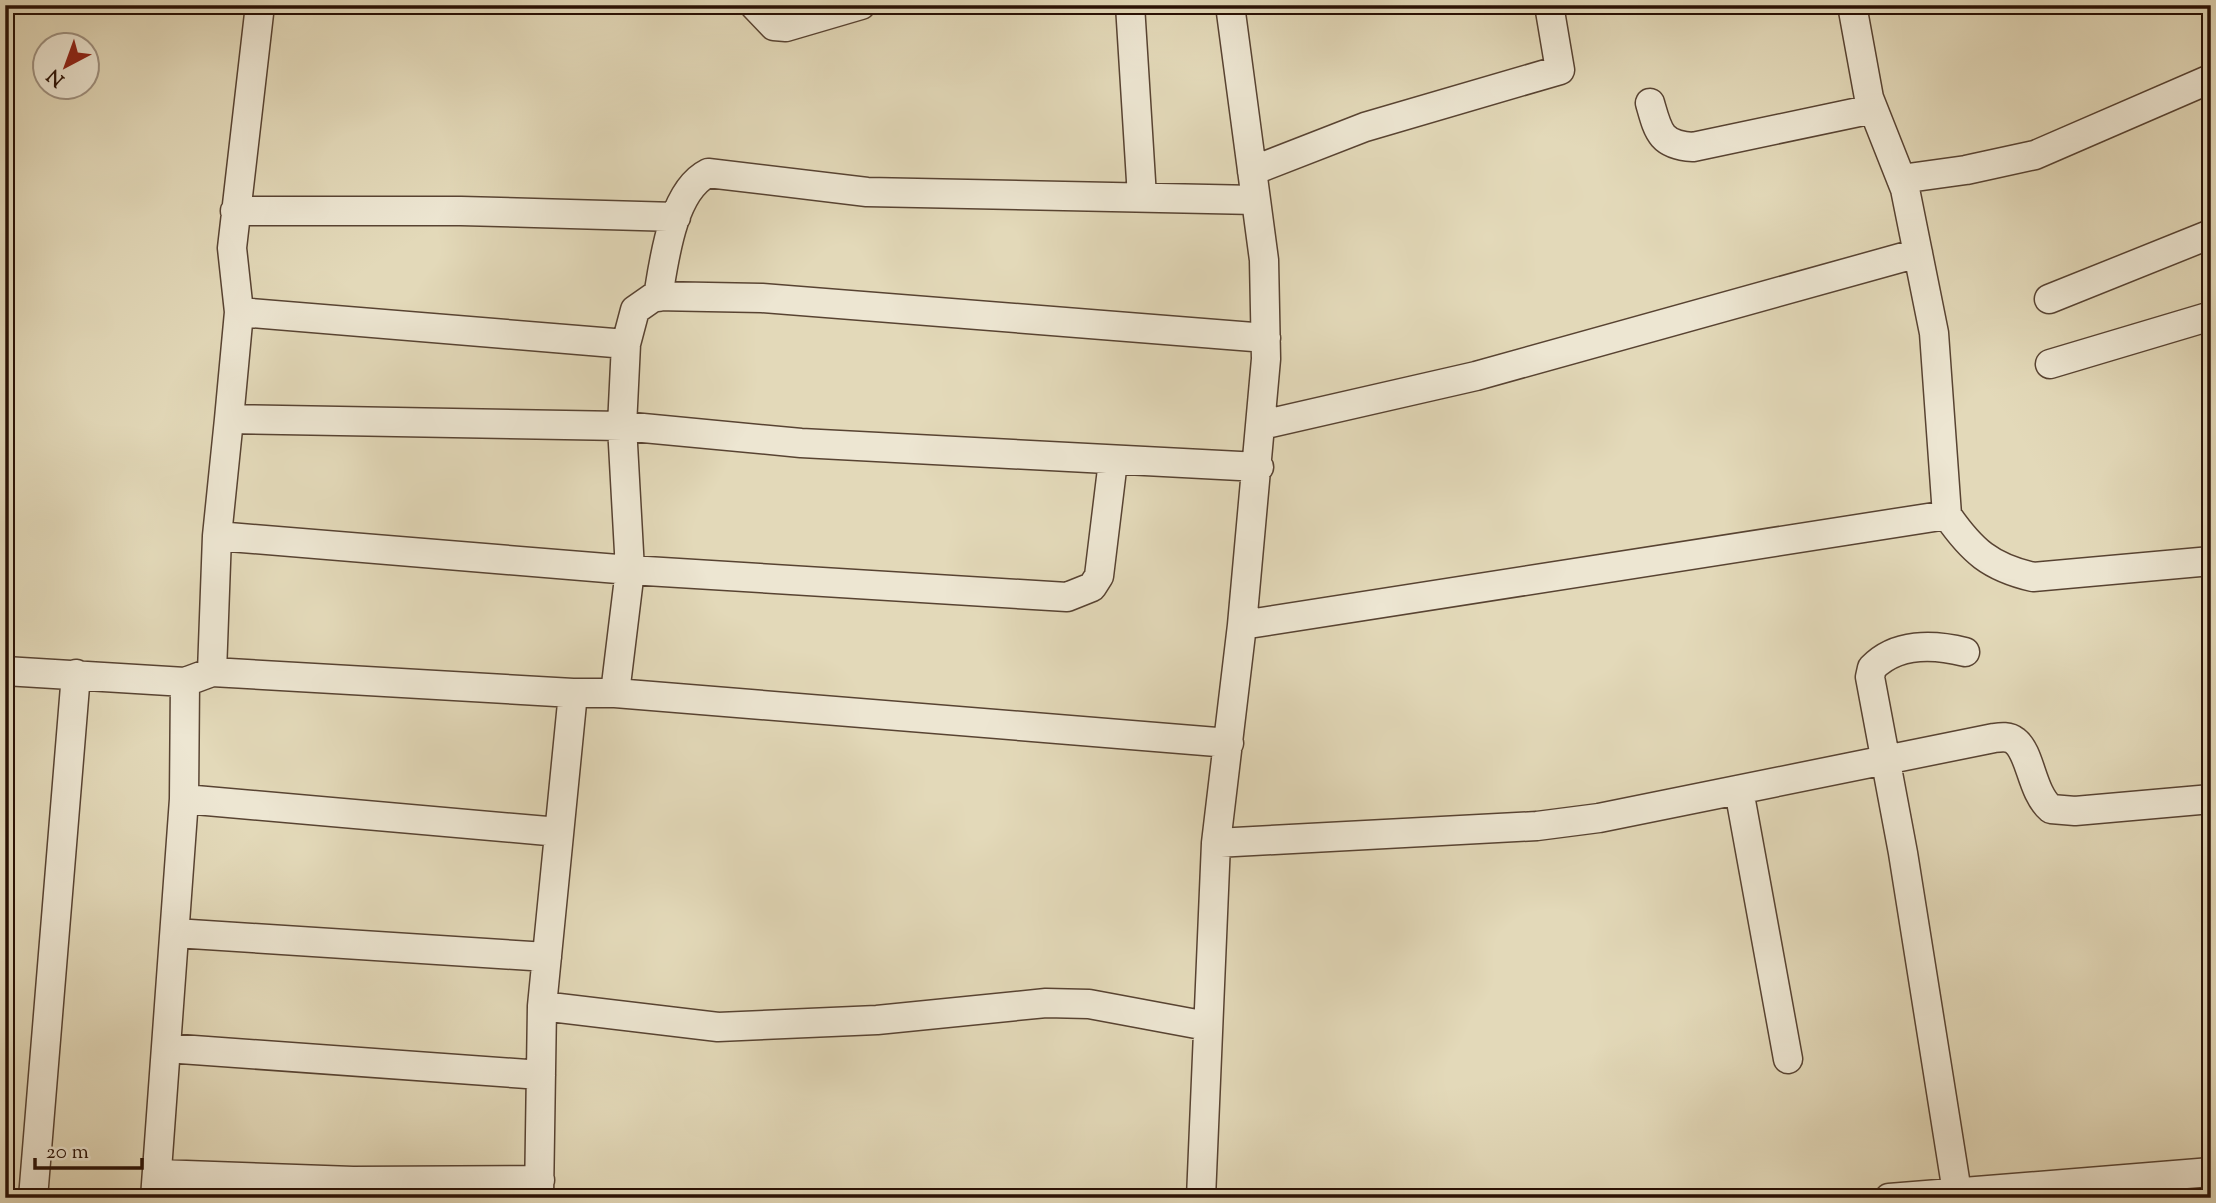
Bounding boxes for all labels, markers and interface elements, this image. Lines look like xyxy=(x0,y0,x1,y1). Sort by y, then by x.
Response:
north arrow xyxy=(32,32,102,102)
text: N xyxy=(42,62,71,92)
scale bar xyxy=(35,1126,142,1170)
text: 20 m xyxy=(46,1138,89,1168)

